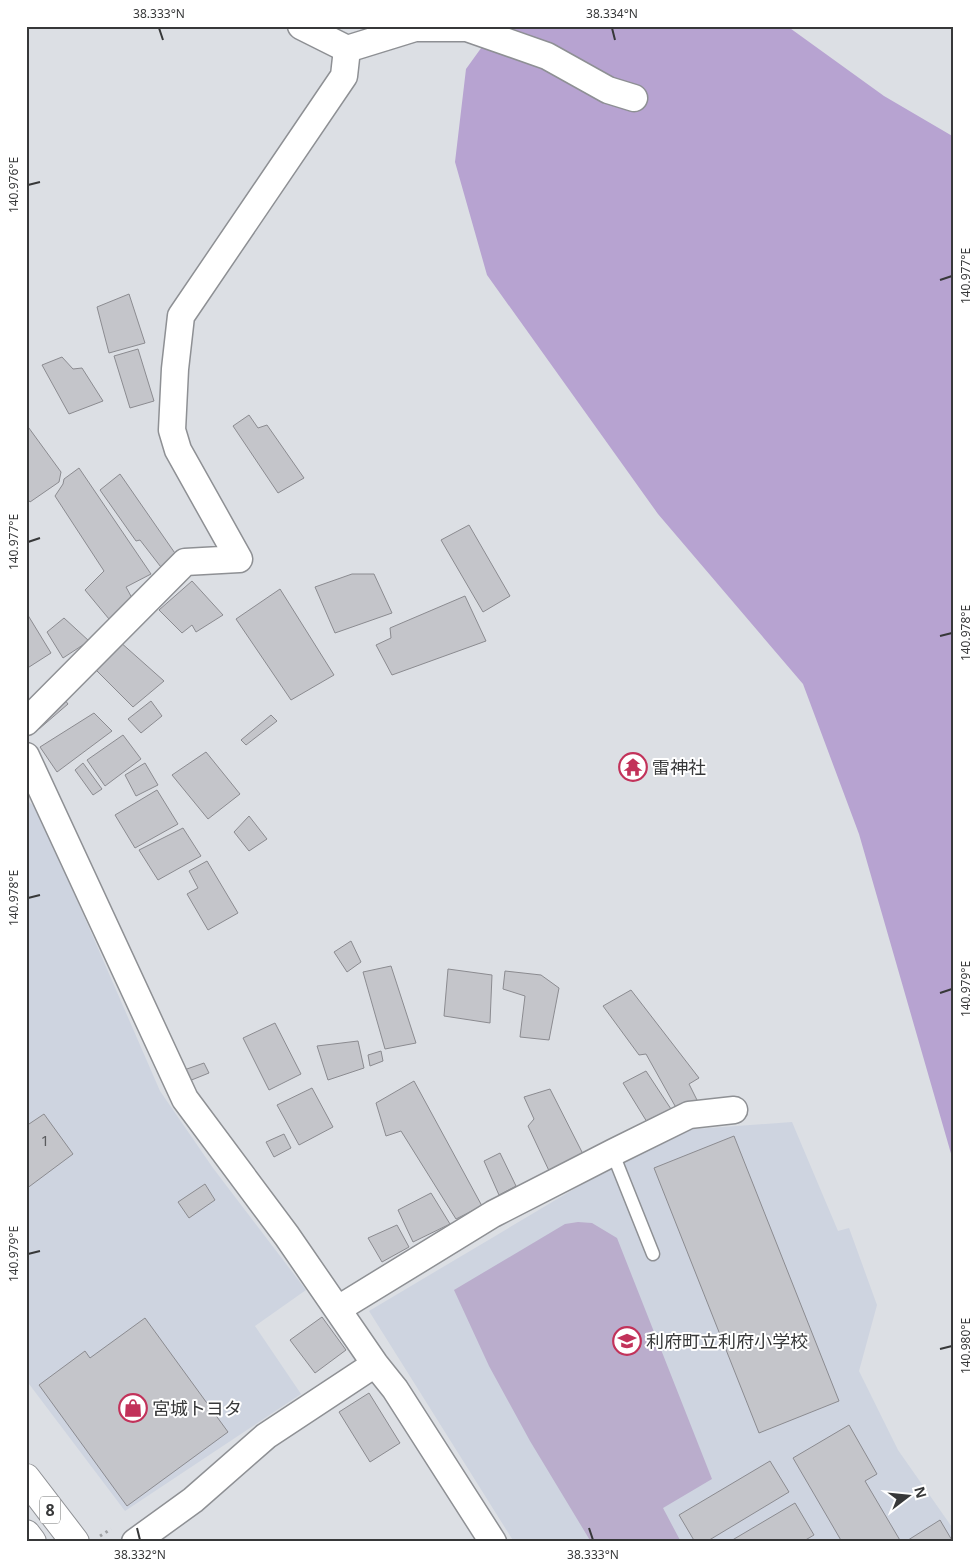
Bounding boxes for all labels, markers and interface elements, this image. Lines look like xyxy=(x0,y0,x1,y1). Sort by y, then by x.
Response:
text: 38.333°N xyxy=(133,5,185,22)
text: 38.334°N xyxy=(586,5,638,22)
text: 140.976°E xyxy=(5,157,22,213)
text: 140.977°E xyxy=(957,248,974,304)
text: 140.977°E xyxy=(5,514,22,570)
text: 140.978°E xyxy=(957,605,974,661)
temple icon: 雷神社 xyxy=(618,752,648,782)
place label: 雷神社 xyxy=(652,755,706,779)
text: 140.978°E xyxy=(5,870,22,926)
text: 140.979°E xyxy=(957,961,974,1017)
house number: 1 xyxy=(41,1130,49,1150)
text: 140.979°E xyxy=(5,1226,22,1282)
text: 140.980°E xyxy=(957,1318,974,1374)
school or university icon: 利府町立利府小学校 xyxy=(612,1326,642,1356)
place label: 利府町立利府小学校 xyxy=(646,1329,808,1353)
shop icon: 宮城トヨタ xyxy=(118,1393,148,1423)
place label: 宮城トヨタ xyxy=(152,1396,242,1420)
north arrow xyxy=(882,1470,932,1520)
text: N xyxy=(910,1484,932,1500)
road number: 8 xyxy=(40,1496,60,1524)
text: 38.332°N xyxy=(114,1546,166,1563)
text: 38.333°N xyxy=(567,1546,619,1563)

